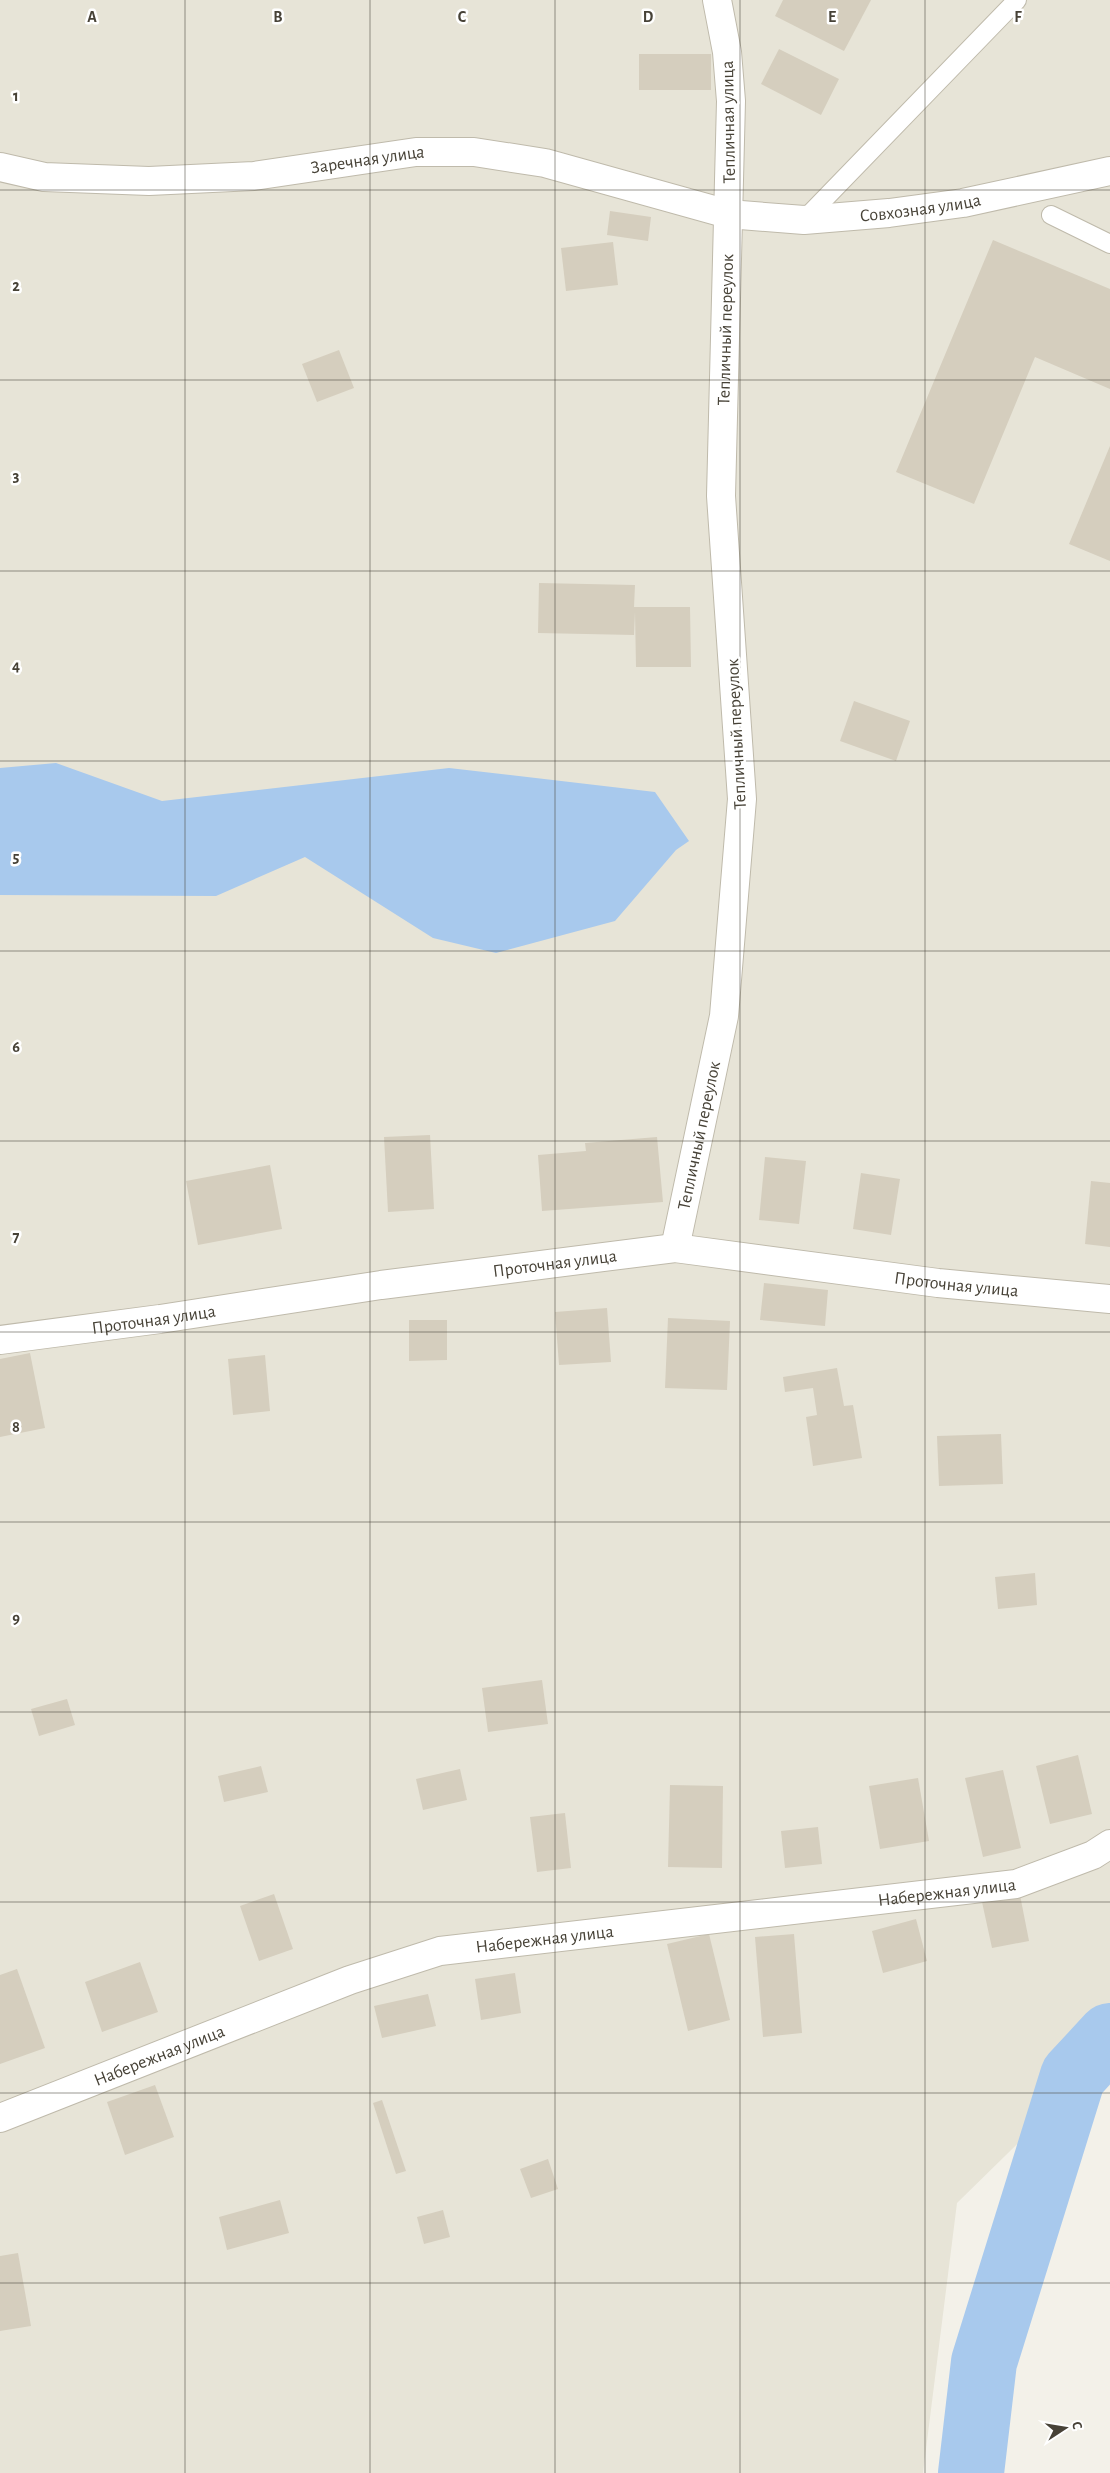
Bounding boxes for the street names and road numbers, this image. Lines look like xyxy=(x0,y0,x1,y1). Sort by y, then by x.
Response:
street label: Тепличная улица xyxy=(719,60,739,184)
street label: Заречная улица xyxy=(309,144,424,178)
street label: Совхозная улица xyxy=(859,191,983,225)
street label: Тепличный переулок xyxy=(715,253,737,406)
street label: Тепличный переулок xyxy=(724,657,750,810)
street label: Тепличный переулок xyxy=(675,1059,724,1212)
street label: Проточная улица xyxy=(492,1247,618,1281)
street label: Проточная улица xyxy=(893,1269,1019,1300)
street label: Проточная улица xyxy=(91,1303,217,1338)
street label: Набережная улица xyxy=(877,1876,1017,1910)
street label: Набережная улица xyxy=(475,1923,615,1957)
street label: Набережная улица xyxy=(92,2022,227,2090)

